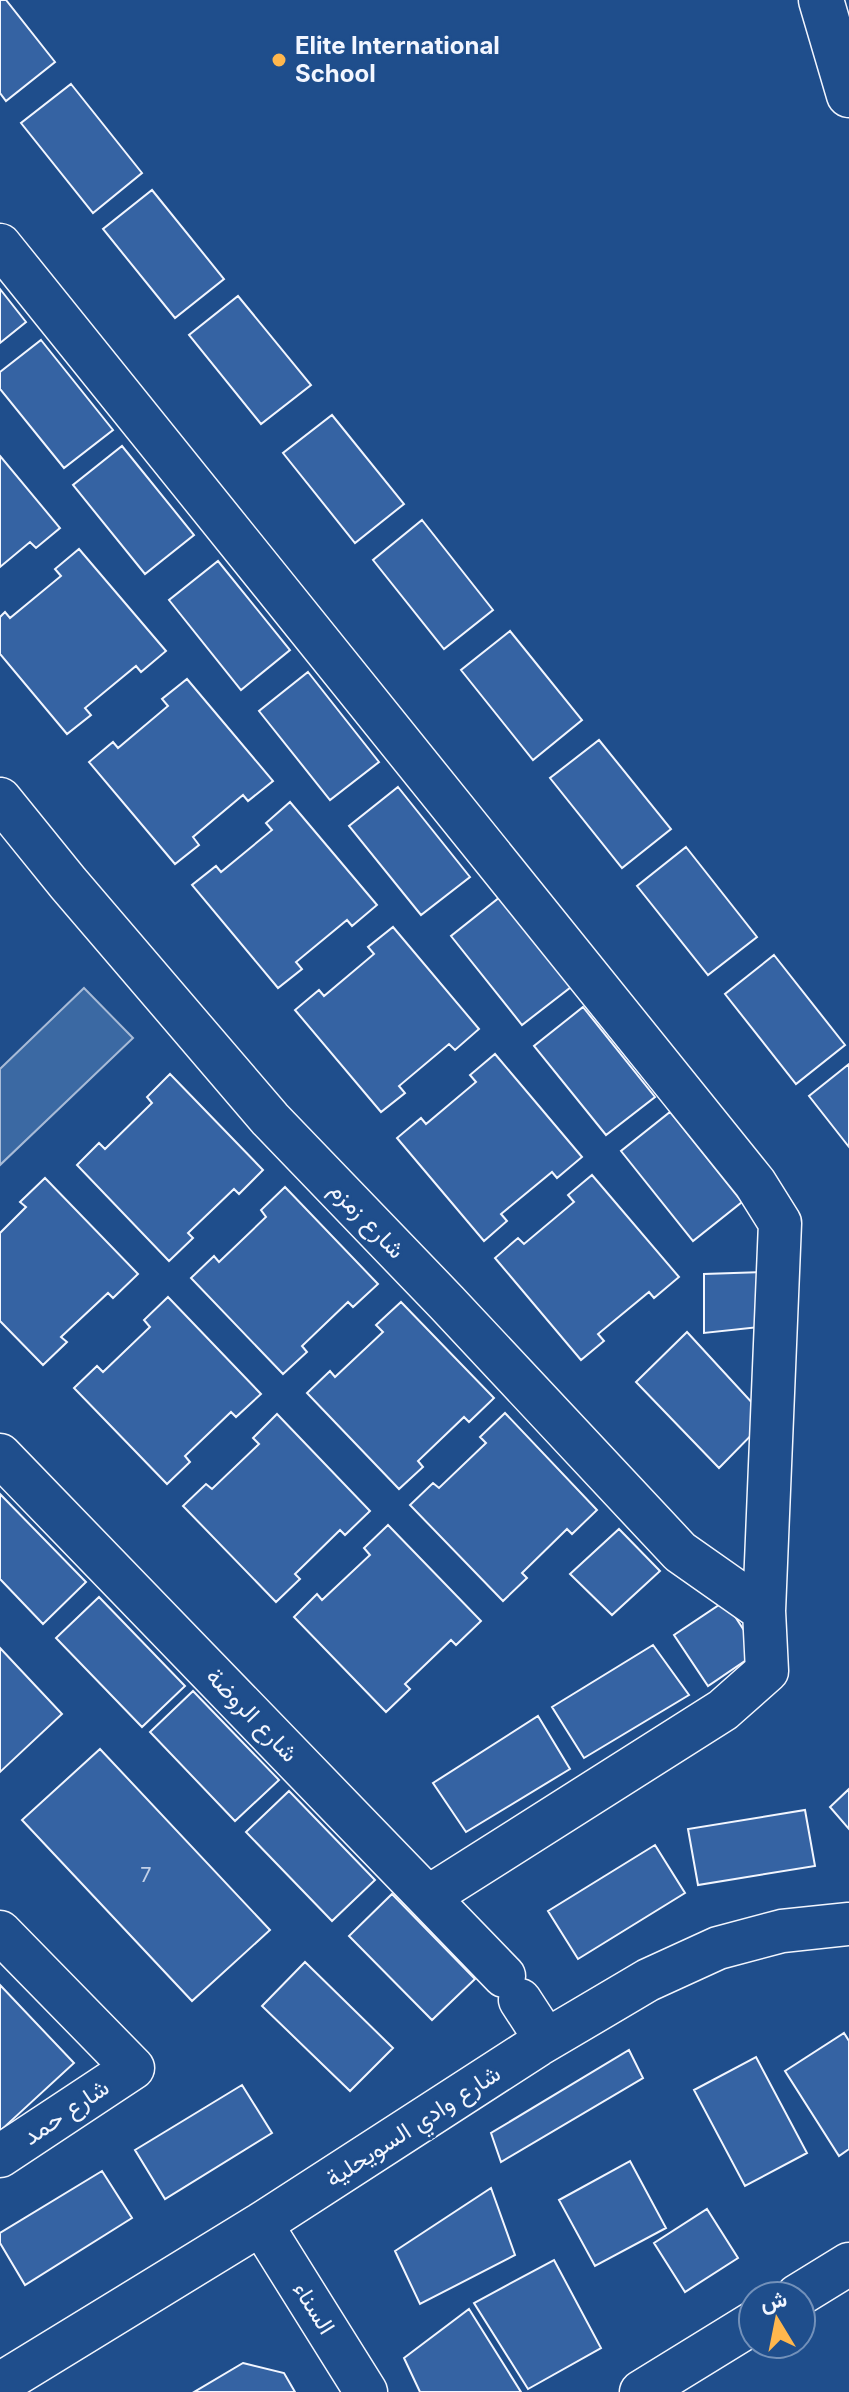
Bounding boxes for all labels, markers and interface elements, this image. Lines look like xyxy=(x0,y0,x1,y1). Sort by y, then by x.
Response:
place label: Elite International School xyxy=(295,31,500,88)
marker: Elite International School xyxy=(270,51,288,69)
street label: شارع زمزم xyxy=(322,1175,411,1266)
street label: شارع الروضة xyxy=(199,1662,304,1769)
house number: 7 xyxy=(140,1863,152,1887)
street label: شارع وادي السويحلية xyxy=(320,2058,508,2197)
street label: شارع حمد xyxy=(17,2072,115,2153)
street label: السناء xyxy=(287,2276,342,2340)
north arrow xyxy=(737,2280,817,2360)
text: ش xyxy=(758,2285,789,2316)

